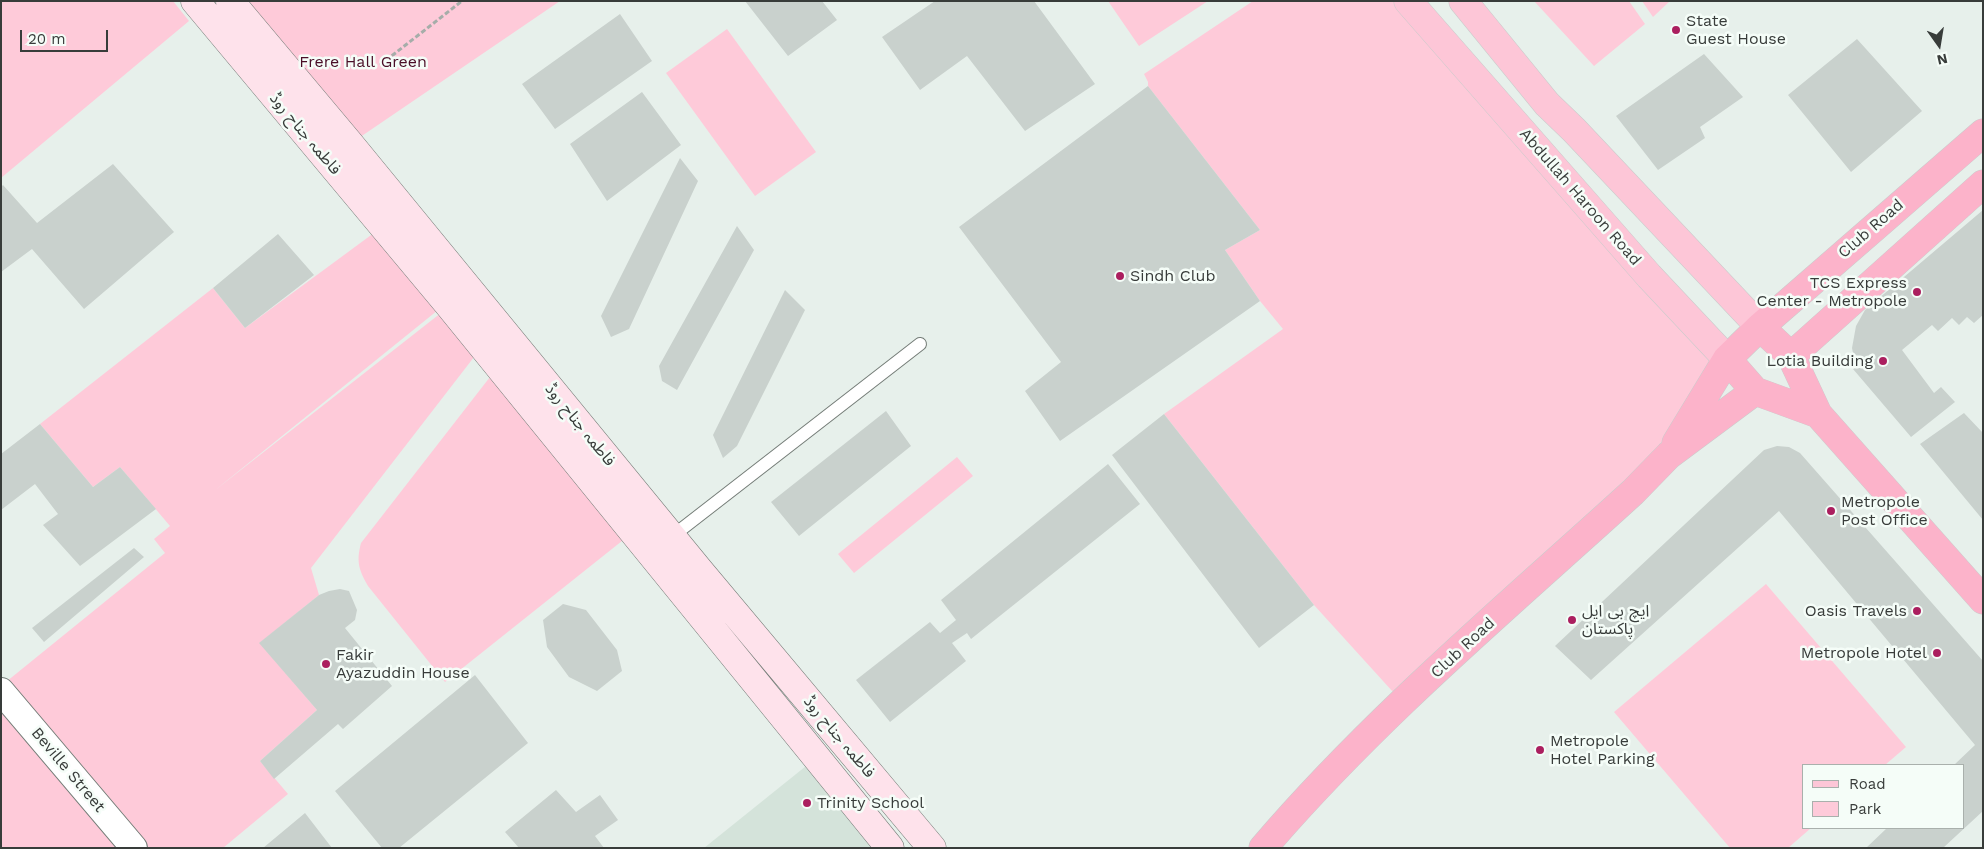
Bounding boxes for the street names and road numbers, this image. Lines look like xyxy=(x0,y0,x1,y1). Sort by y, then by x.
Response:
street label: فاطمہ جناح روڈ xyxy=(265,89,345,179)
street label: Abdullah Haroon Road xyxy=(1515,125,1645,269)
street label: Club Road xyxy=(1834,195,1908,263)
street label: فاطمہ جناح روڈ xyxy=(541,380,619,470)
street label: Club Road xyxy=(1427,614,1499,682)
street label: فاطمہ جناح روڈ xyxy=(799,692,879,782)
street label: Beville Street xyxy=(27,724,109,816)

